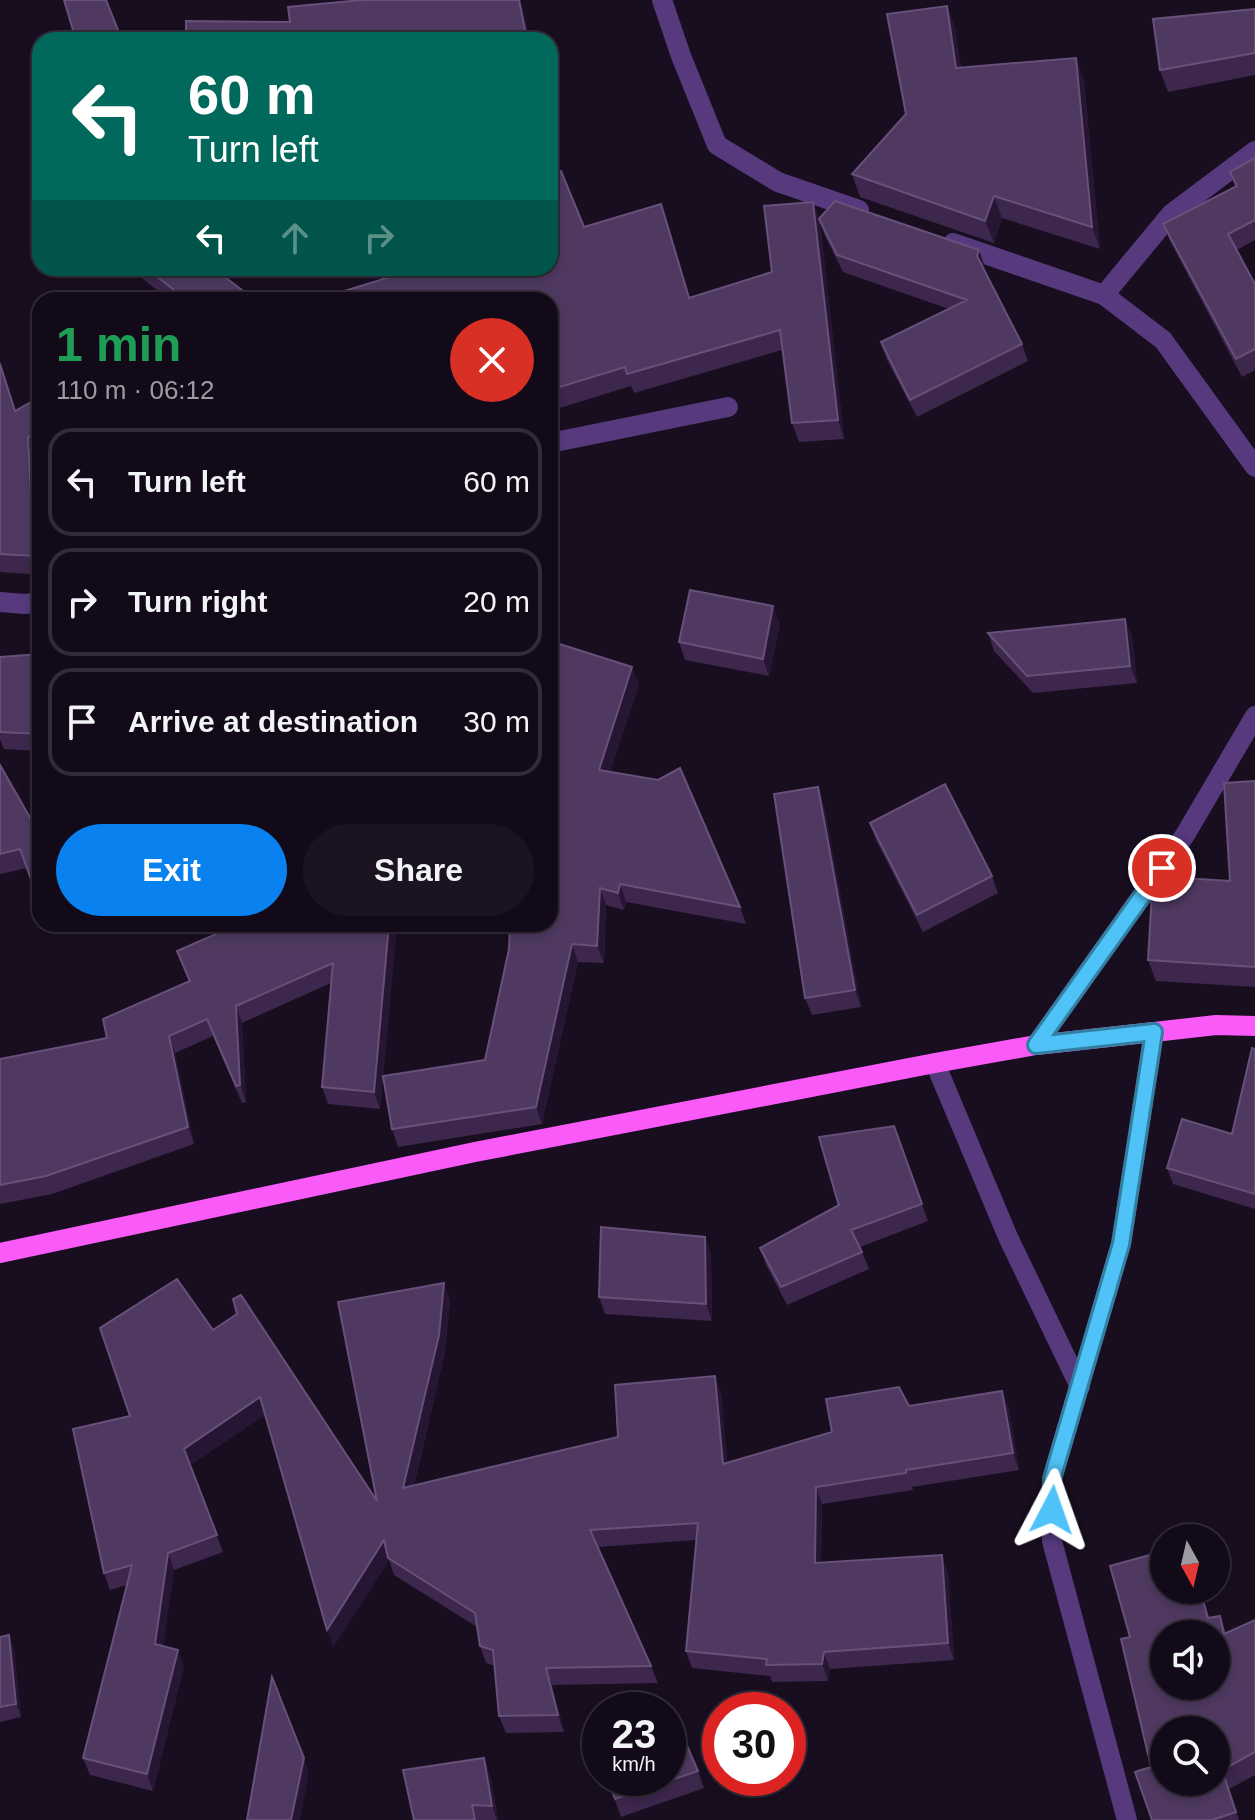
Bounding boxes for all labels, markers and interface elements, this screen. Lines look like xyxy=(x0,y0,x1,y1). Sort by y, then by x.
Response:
text: 60 m xyxy=(188,63,316,126)
icon: left xyxy=(56,64,160,168)
text: Turn left xyxy=(188,129,319,170)
icon: left xyxy=(189,216,233,260)
icon: ahead xyxy=(273,216,317,260)
icon: right xyxy=(357,216,401,260)
text: 1 min xyxy=(56,318,181,371)
button: close xyxy=(450,318,534,402)
text: 110 m · 06:12 xyxy=(56,375,215,405)
icon: left xyxy=(60,460,104,504)
text: Turn left xyxy=(128,465,246,498)
text: 60 m xyxy=(463,465,530,498)
icon: right xyxy=(60,580,104,624)
text: Turn right xyxy=(128,585,267,618)
text: 20 m xyxy=(463,585,530,618)
icon: arrive xyxy=(60,700,104,744)
text: Arrive at destination xyxy=(128,705,418,738)
text: 30 m xyxy=(463,705,530,738)
button: Exit xyxy=(56,824,287,916)
button: Share xyxy=(303,824,534,916)
pin xyxy=(1128,834,1196,902)
icon: arrive xyxy=(1140,846,1184,890)
position arrow xyxy=(1010,1468,1094,1552)
north arrow xyxy=(1150,1524,1230,1604)
map controls xyxy=(1150,1524,1230,1796)
button: sound xyxy=(1150,1620,1230,1700)
speed limit sign: 30 xyxy=(702,1692,806,1796)
text: 23 xyxy=(612,1712,656,1756)
button: search xyxy=(1150,1716,1230,1796)
text: km/h xyxy=(612,1753,656,1775)

